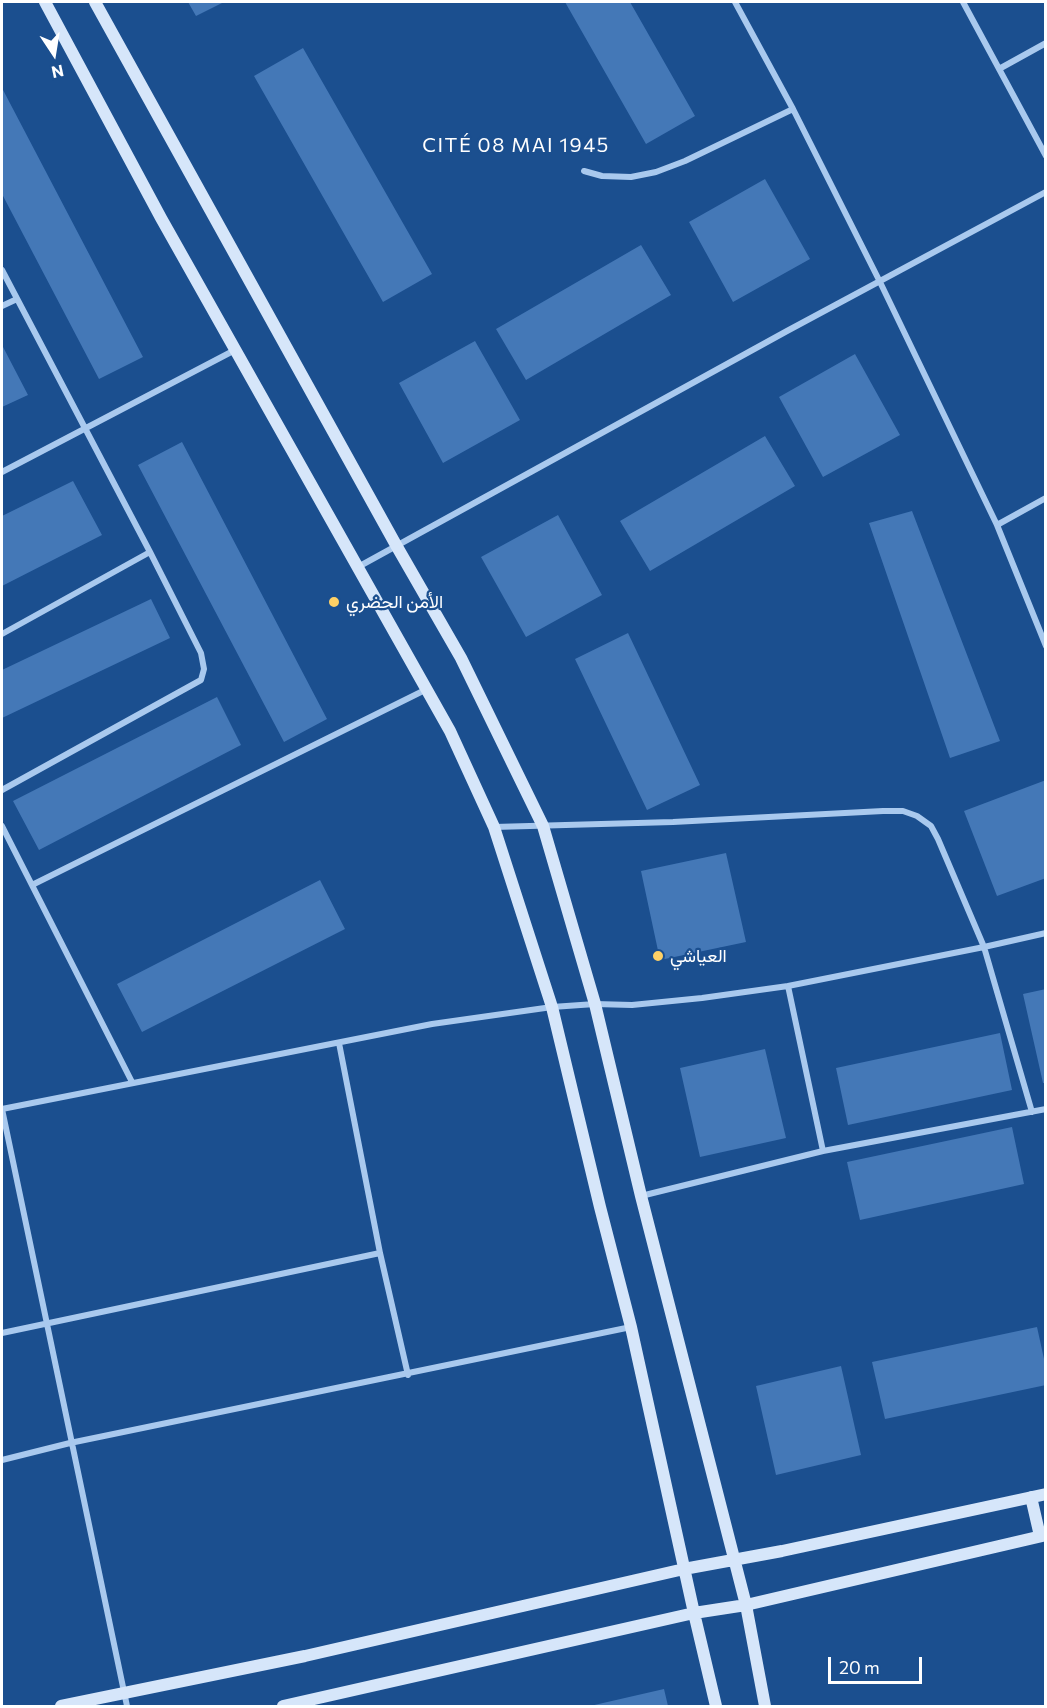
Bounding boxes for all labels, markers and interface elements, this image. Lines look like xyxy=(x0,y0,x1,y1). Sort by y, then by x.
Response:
north arrow xyxy=(24,24,84,84)
text: N xyxy=(50,62,66,83)
district label: CITÉ 08 MAI 1945 xyxy=(422,133,610,157)
place label: الأمن الحضري xyxy=(346,591,443,613)
marker: الأمن الحضري xyxy=(327,595,341,609)
place label: العياشي xyxy=(670,945,727,967)
marker: العياشي xyxy=(651,949,665,963)
scale bar xyxy=(831,1645,926,1683)
text: 20 m xyxy=(839,1656,880,1678)

